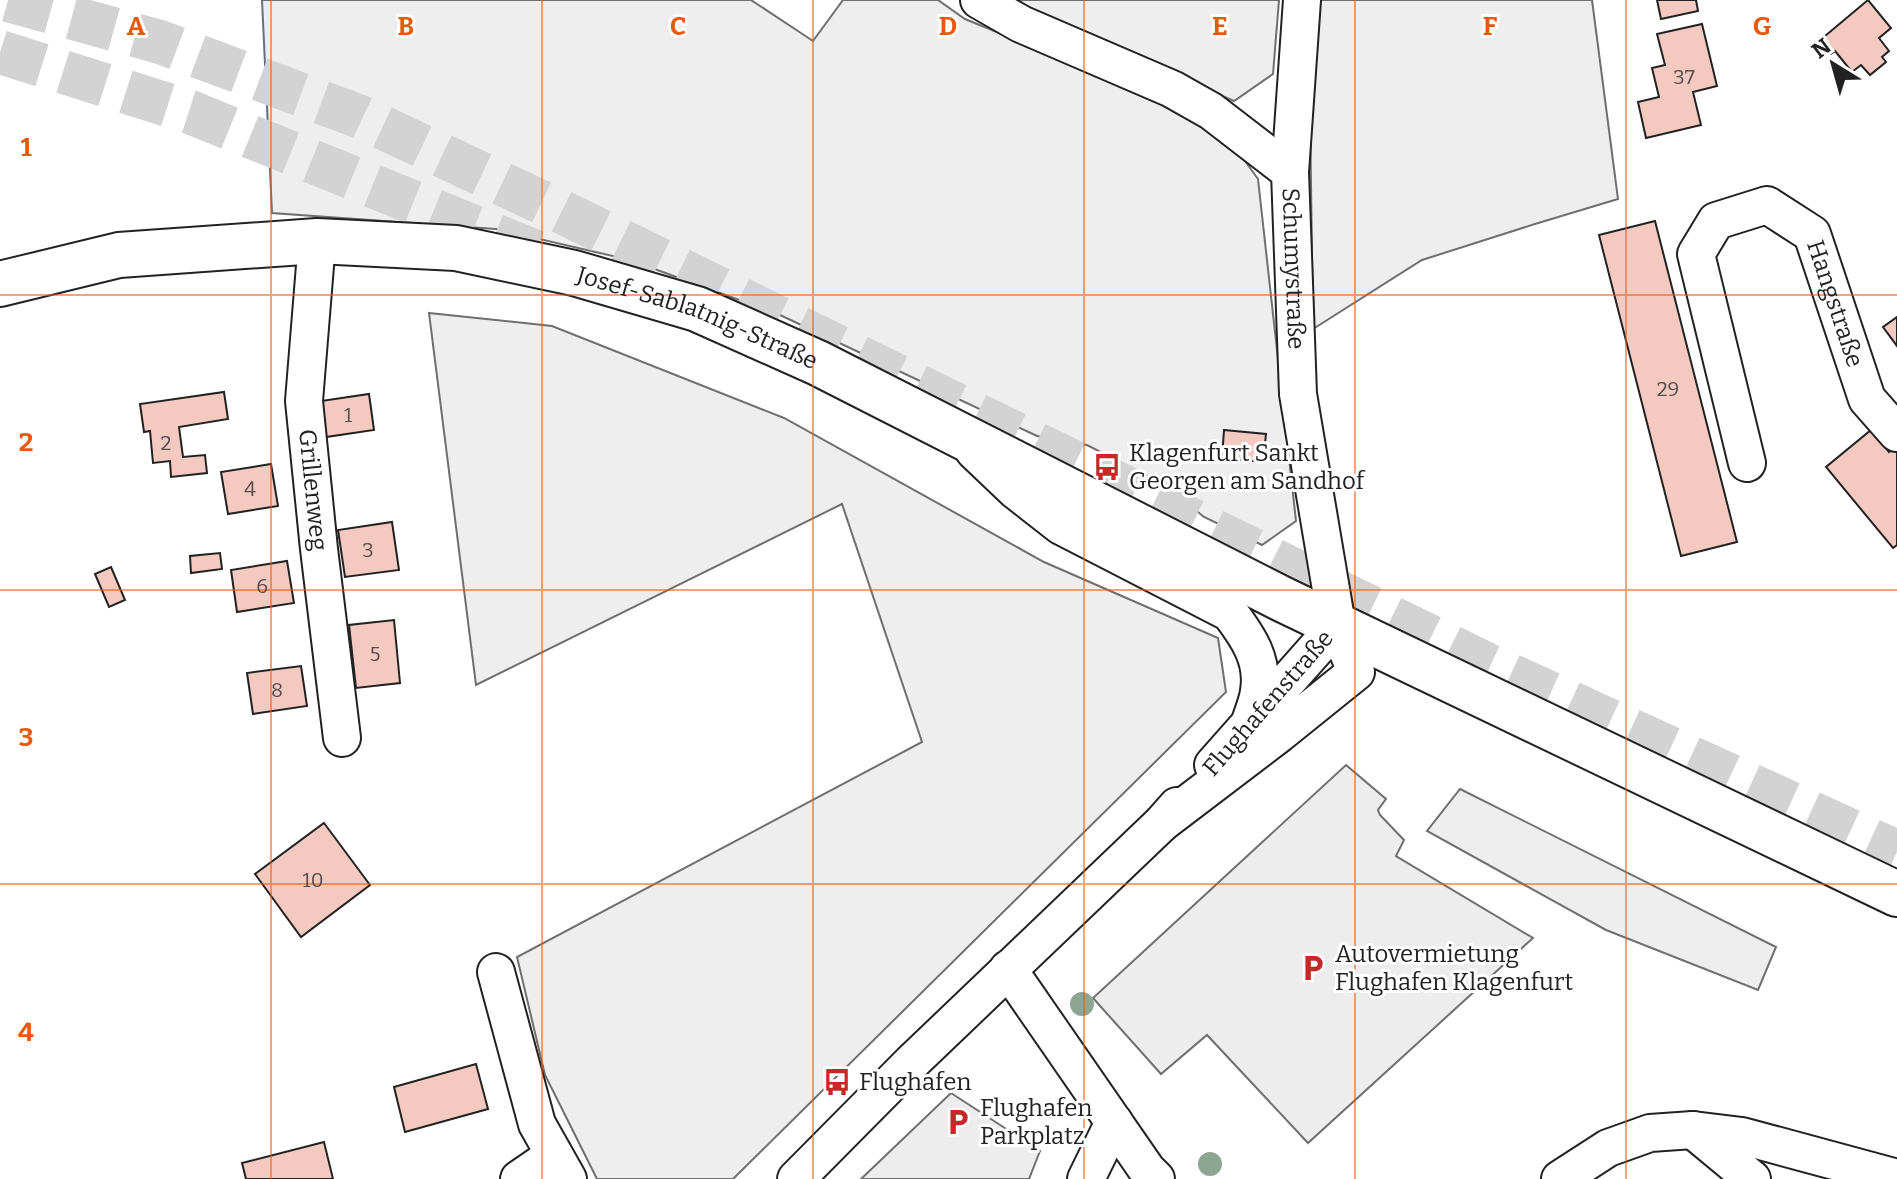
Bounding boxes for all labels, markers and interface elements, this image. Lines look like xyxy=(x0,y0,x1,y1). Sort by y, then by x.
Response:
text: A xyxy=(127,11,146,42)
text: B xyxy=(398,11,414,42)
text: C xyxy=(670,11,686,42)
text: D xyxy=(939,11,957,42)
text: E xyxy=(1212,11,1228,42)
text: F xyxy=(1483,11,1498,42)
text: G xyxy=(1753,11,1772,42)
north arrow xyxy=(1793,24,1873,104)
text: N xyxy=(1806,33,1836,64)
house number: 37 xyxy=(1673,65,1695,89)
text: 1 xyxy=(20,132,32,163)
street label: Schumystraße xyxy=(1277,187,1310,350)
street label: Hangstraße xyxy=(1801,237,1869,371)
street label: Josef-Sablatnig-Straße xyxy=(573,260,822,375)
house number: 29 xyxy=(1657,377,1679,401)
house number: 1 xyxy=(344,403,352,427)
text: 2 xyxy=(19,427,33,458)
street label: Grillenweg xyxy=(293,428,333,552)
house number: 2 xyxy=(161,431,171,455)
place label: Klagenfurt Sankt Georgen am Sandhof xyxy=(1129,439,1366,495)
bus stop icon: Klagenfurt Sankt Georgen am Sandhof xyxy=(1092,452,1122,482)
house number: 4 xyxy=(244,477,256,501)
house number: 3 xyxy=(362,538,374,562)
house number: 6 xyxy=(256,574,268,598)
street label: Flughafenstraße xyxy=(1197,624,1339,782)
house number: 5 xyxy=(370,642,380,666)
house number: 8 xyxy=(271,678,283,702)
text: 3 xyxy=(19,722,33,753)
house number: 10 xyxy=(303,868,323,892)
place label: Autovermietung Flughafen Klagenfurt xyxy=(1335,940,1573,996)
parking icon: Autovermietung Flughafen Klagenfurt xyxy=(1298,953,1328,983)
text: 4 xyxy=(18,1017,34,1048)
bus stop icon: Flughafen xyxy=(822,1067,852,1097)
place label: Flughafen xyxy=(859,1068,972,1096)
place label: Flughafen Parkplatz xyxy=(980,1094,1093,1150)
parking icon: Flughafen Parkplatz xyxy=(943,1107,973,1137)

